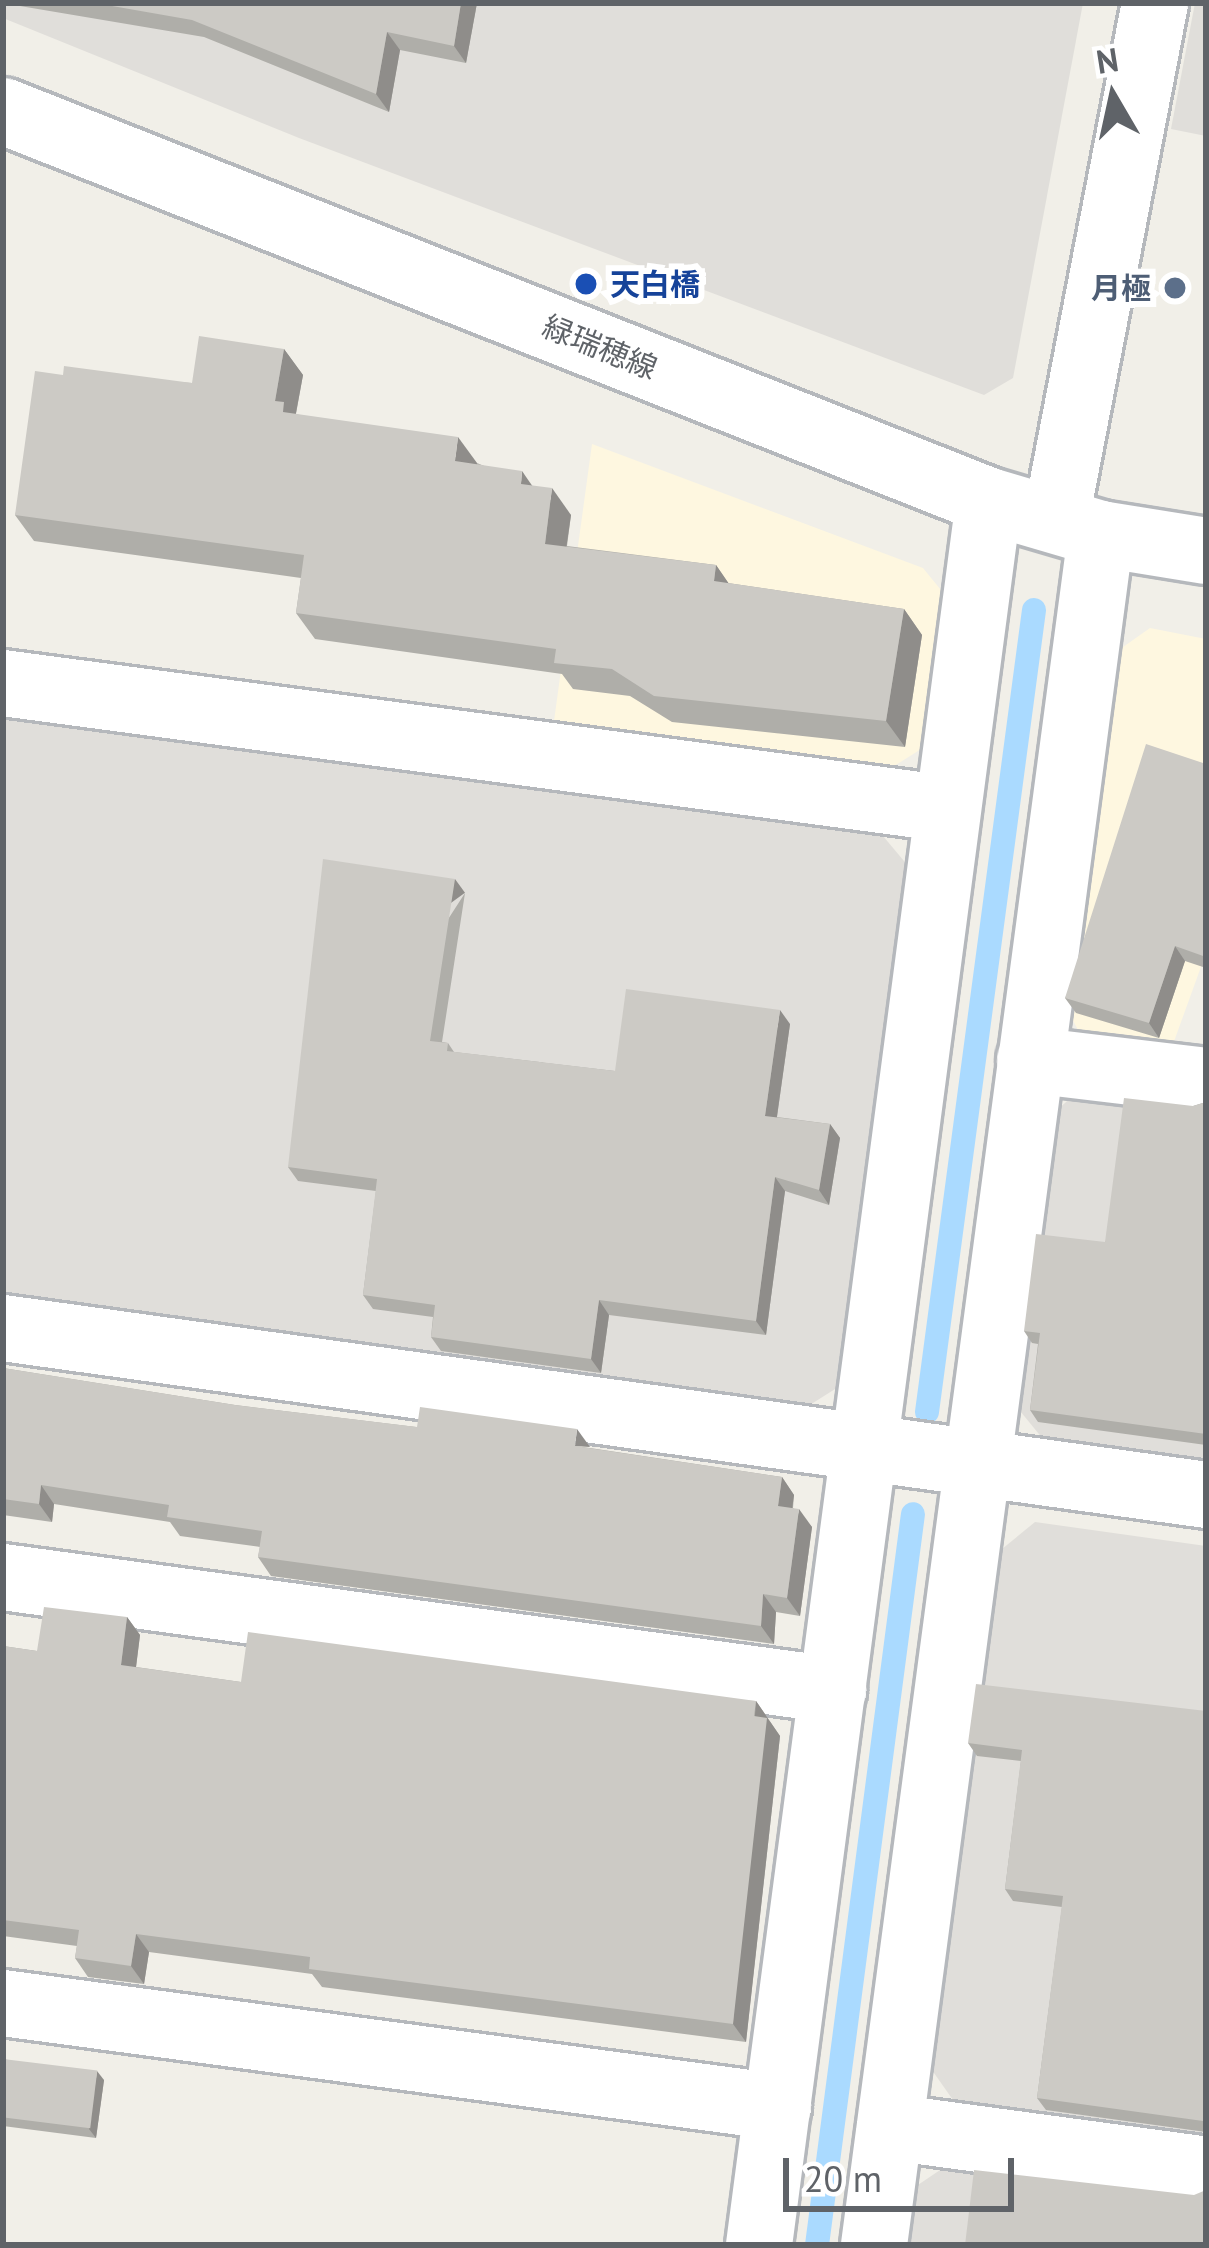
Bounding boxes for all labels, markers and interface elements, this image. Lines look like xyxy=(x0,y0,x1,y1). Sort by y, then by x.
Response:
north arrow xyxy=(1053,36,1173,156)
text: N xyxy=(1093,37,1121,83)
place label: 天白橋 xyxy=(610,266,700,302)
place label: 月極 xyxy=(1091,270,1151,306)
marker: 天白橋 xyxy=(573,271,599,297)
marker: 月極 xyxy=(1162,275,1188,301)
street label: 緑瑞穂線 xyxy=(538,308,662,386)
scale bar xyxy=(789,2134,1020,2208)
text: 20 m xyxy=(804,2155,882,2202)

